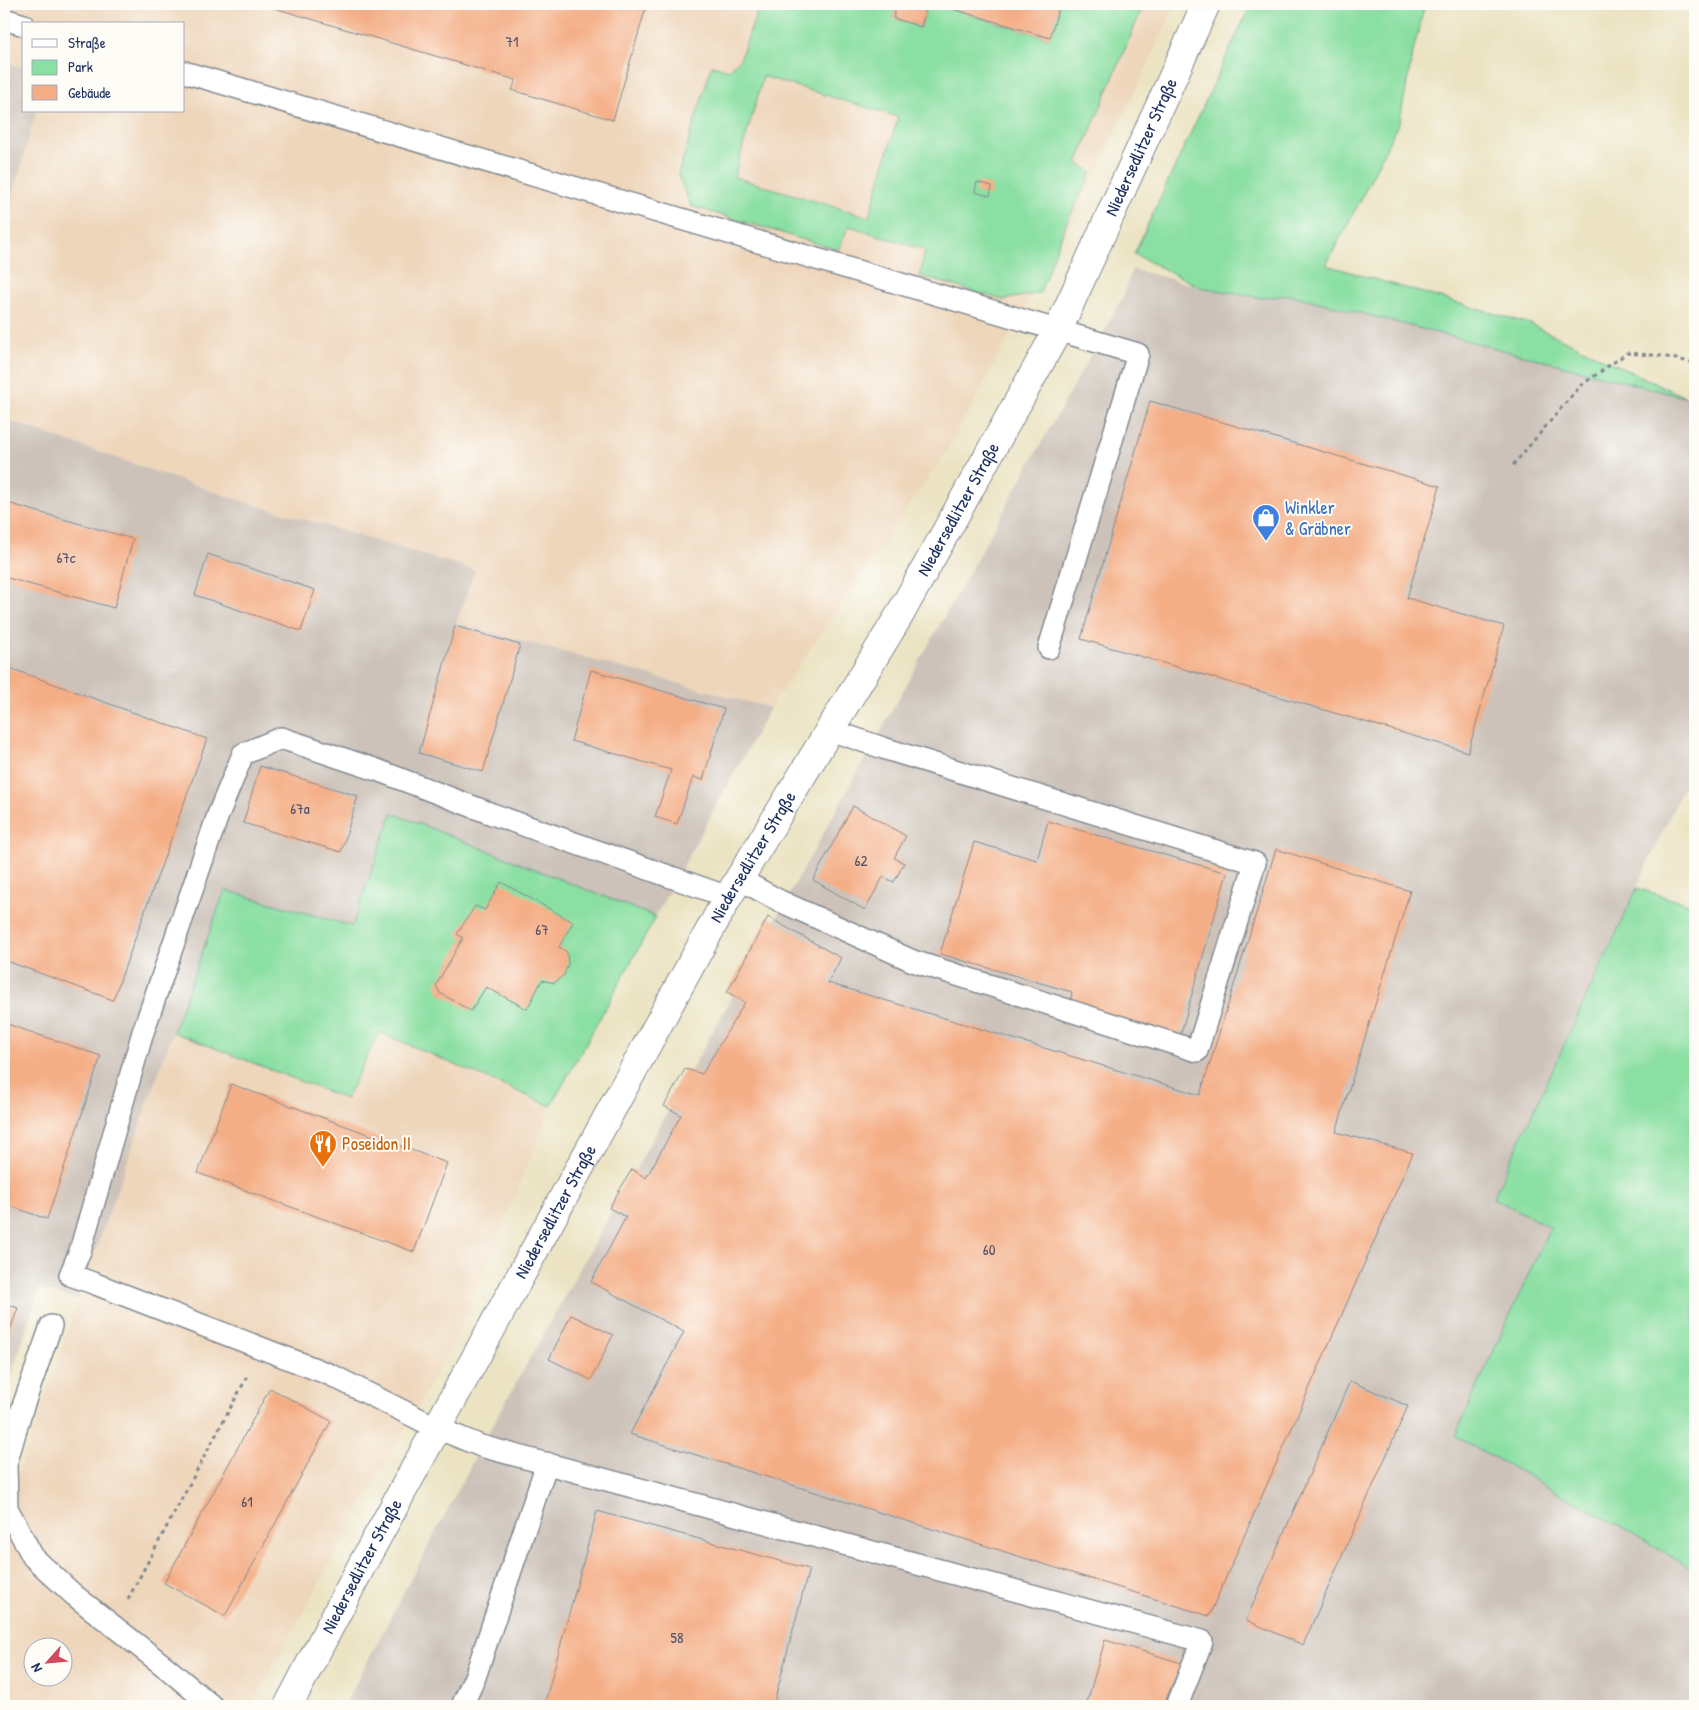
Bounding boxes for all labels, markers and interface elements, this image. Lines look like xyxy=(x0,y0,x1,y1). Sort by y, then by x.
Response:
legend xyxy=(22,22,185,112)
house number: 71 xyxy=(506,31,518,52)
text: Straße xyxy=(68,32,106,53)
text: Park xyxy=(68,56,93,77)
street label: Niedersedlitzer Straße xyxy=(1098,74,1183,220)
text: Gebäude xyxy=(68,82,111,103)
street label: Niedersedlitzer Straße xyxy=(911,438,1005,580)
place label: Winkler & Gräbner xyxy=(1285,495,1351,541)
shop icon: Winkler & Gräbner xyxy=(1251,503,1281,542)
house number: 67c xyxy=(56,547,76,568)
street label: Niedersedlitzer Straße xyxy=(703,786,802,927)
house number: 67a xyxy=(290,798,310,819)
house number: 62 xyxy=(854,850,868,871)
house number: 67 xyxy=(535,919,549,940)
restaurant icon: Poseidon II xyxy=(308,1129,338,1168)
place label: Poseidon II xyxy=(342,1131,411,1156)
street label: Niedersedlitzer Straße xyxy=(508,1140,602,1283)
house number: 60 xyxy=(983,1239,996,1260)
house number: 61 xyxy=(241,1491,253,1512)
street label: Niedersedlitzer Straße xyxy=(315,1494,408,1638)
house number: 58 xyxy=(671,1627,683,1648)
north arrow xyxy=(22,1638,72,1688)
text: N xyxy=(26,1660,46,1676)

